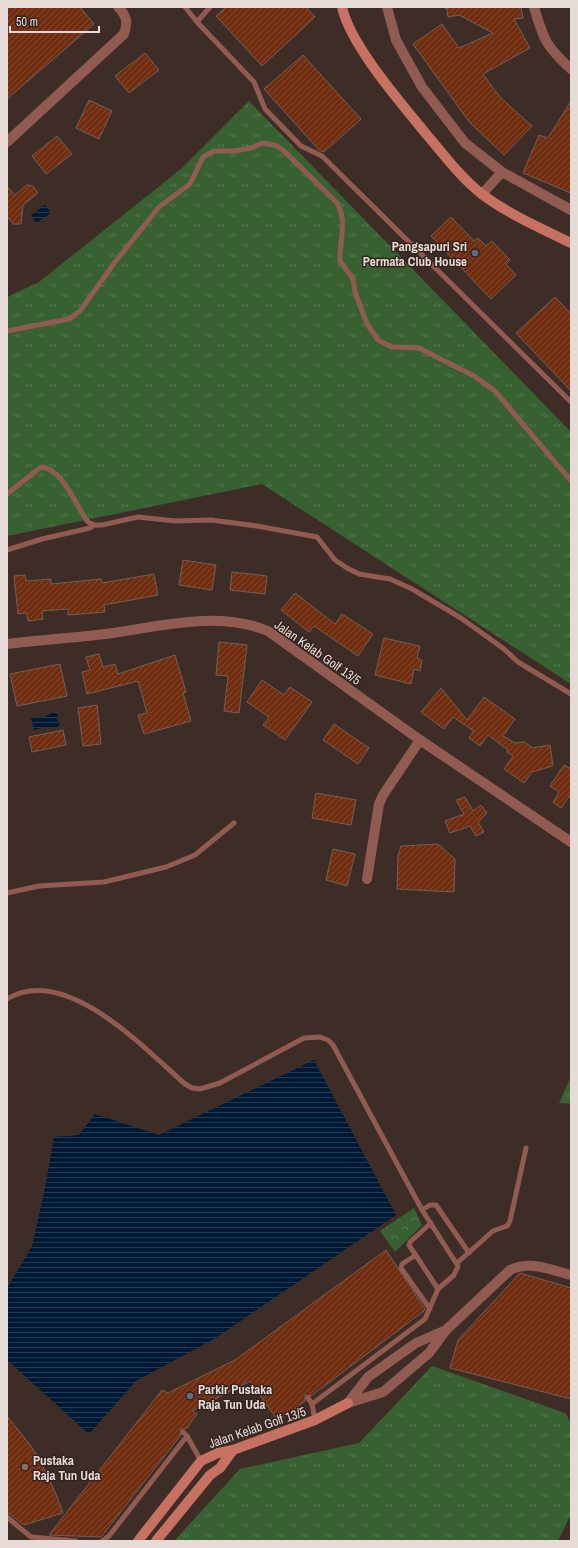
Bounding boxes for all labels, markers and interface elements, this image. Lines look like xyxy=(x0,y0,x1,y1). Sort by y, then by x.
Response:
scale bar xyxy=(10,8,99,34)
text: 50 m xyxy=(16,14,38,30)
place label: Pangsapuri Sri Permata Club House xyxy=(363,238,467,270)
marker: Pangsapuri Sri Permata Club House xyxy=(470,248,480,258)
street label: Jalan Kelab Golf 13/5 xyxy=(271,616,364,689)
place label: Parkir Pustaka Raja Tun Uda xyxy=(198,1381,272,1413)
marker: Parkir Pustaka Raja Tun Uda xyxy=(185,1391,195,1401)
street label: Jalan Kelab Golf 13/5 xyxy=(206,1403,308,1452)
place label: Pustaka Raja Tun Uda xyxy=(33,1452,100,1484)
marker: Pustaka Raja Tun Uda xyxy=(20,1462,30,1472)

